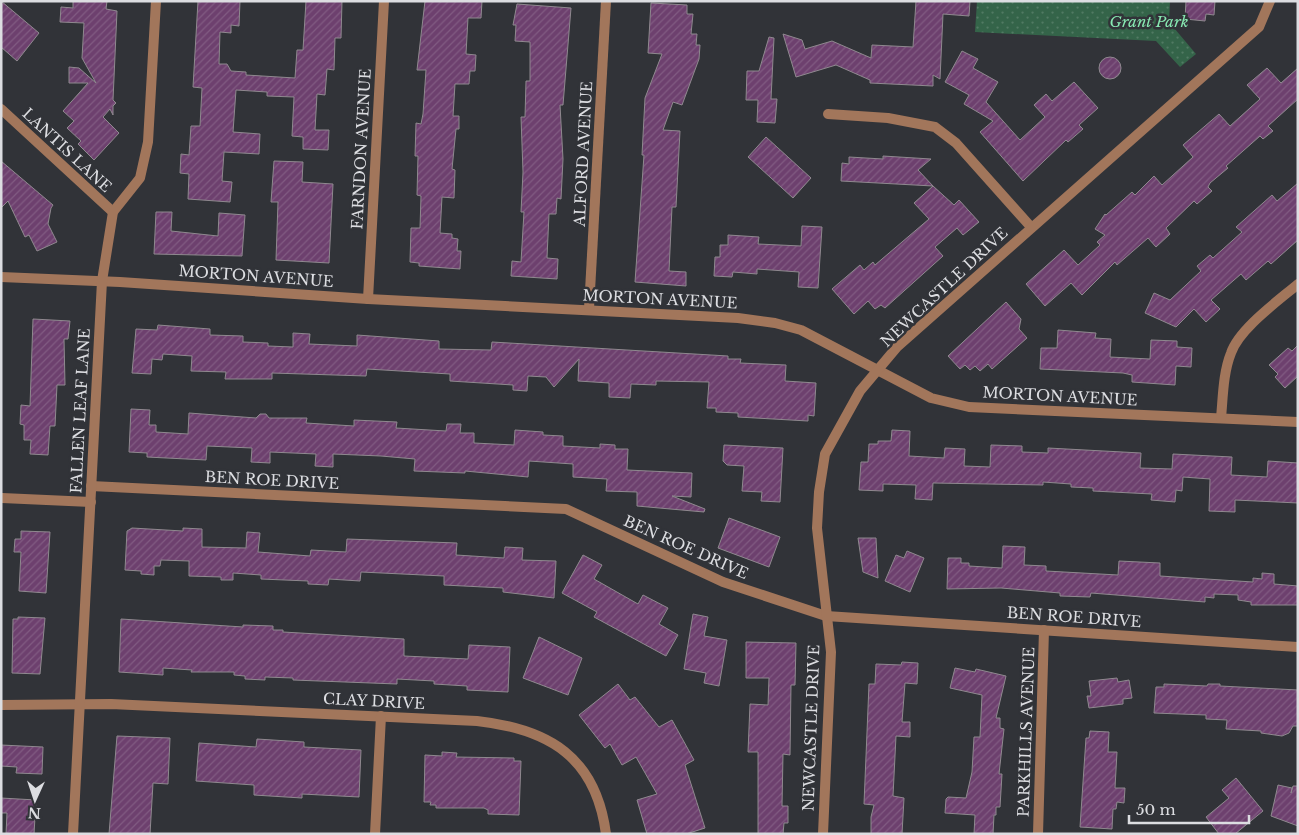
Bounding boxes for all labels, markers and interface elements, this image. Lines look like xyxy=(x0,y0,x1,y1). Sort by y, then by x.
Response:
park label: Grant Park xyxy=(1110,12,1188,31)
street label: FARNDON AVENUE xyxy=(347,68,375,230)
street label: ALFORD AVENUE xyxy=(570,81,596,228)
street label: LANTIS LANE xyxy=(18,104,116,196)
street label: NEWCASTLE DRIVE xyxy=(877,223,1012,351)
street label: MORTON AVENUE xyxy=(178,261,334,291)
street label: MORTON AVENUE xyxy=(582,285,738,313)
street label: FALLEN LEAF LANE xyxy=(66,328,94,494)
street label: MORTON AVENUE xyxy=(982,382,1138,410)
street label: BEN ROE DRIVE xyxy=(204,467,340,493)
street label: BEN ROE DRIVE xyxy=(621,511,751,583)
street label: BEN ROE DRIVE xyxy=(1006,603,1142,631)
street label: NEWCASTLE DRIVE xyxy=(799,644,823,812)
street label: PARKHILLS AVENUE xyxy=(1014,646,1038,817)
street label: CLAY DRIVE xyxy=(323,689,426,713)
north arrow xyxy=(10,775,60,825)
scale bar xyxy=(1129,792,1249,824)
text: 50 m xyxy=(1136,800,1176,819)
text: N xyxy=(27,804,41,822)

